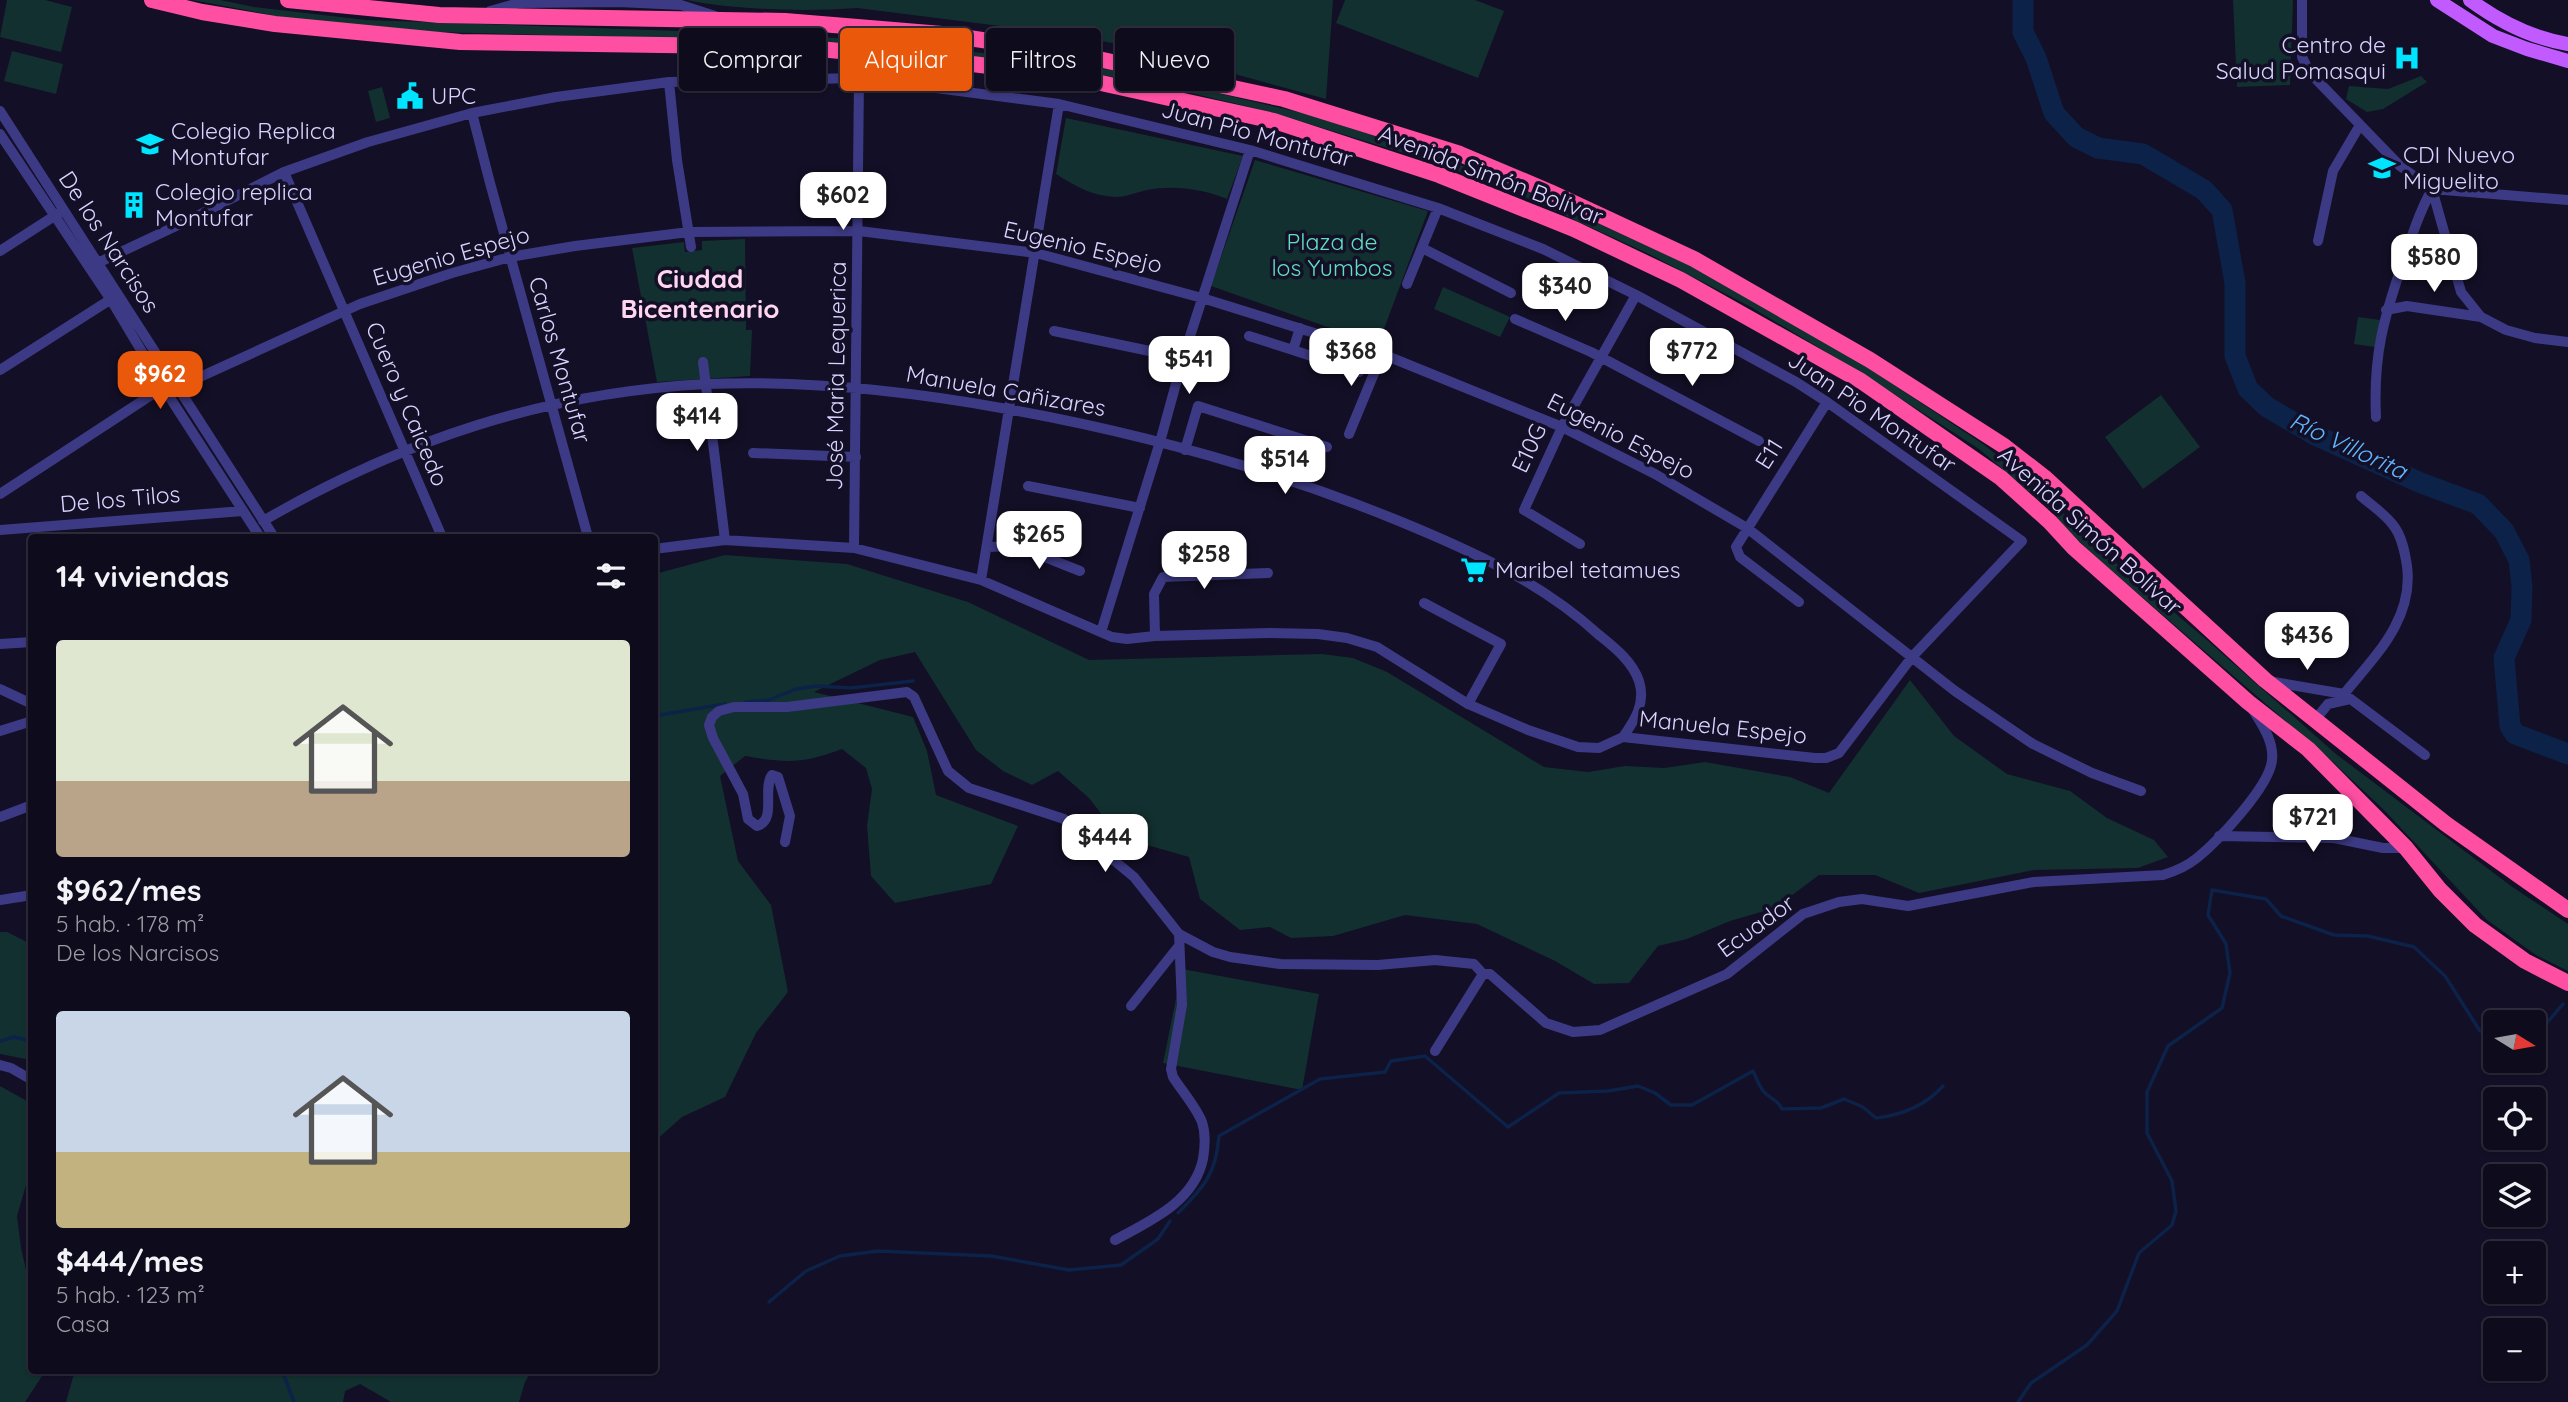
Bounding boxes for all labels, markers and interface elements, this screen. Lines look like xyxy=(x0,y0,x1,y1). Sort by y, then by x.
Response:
chip: Comprar xyxy=(679,28,826,91)
chip: Alquilar xyxy=(840,28,972,91)
chip: Filtros xyxy=(986,28,1101,91)
chip: Nuevo xyxy=(1115,28,1234,91)
place label: Centro de Salud Pomasqui xyxy=(2216,30,2386,85)
hospital icon: Centro de Salud Pomasqui xyxy=(2392,43,2422,73)
public building icon: UPC xyxy=(395,81,425,111)
place label: UPC xyxy=(431,81,476,110)
street label: Juan Pio Montufar xyxy=(1158,94,1356,173)
place label: Colegio Replica Montufar xyxy=(171,116,336,171)
street label: Avenida Simón Bolívar xyxy=(1375,118,1608,231)
school or university icon: Colegio Replica Montufar xyxy=(135,129,165,159)
place label: CDI Nuevo Miguelito xyxy=(2403,140,2515,195)
school or university icon: CDI Nuevo Miguelito xyxy=(2367,153,2397,183)
street label: De los Narcisos xyxy=(53,165,166,318)
pin: $602 xyxy=(802,173,884,232)
place label: Colegio replica Montufar xyxy=(155,177,313,232)
text: $602 xyxy=(816,180,870,209)
building icon: Colegio replica Montufar xyxy=(119,190,149,220)
street label: Eugenio Espejo xyxy=(1001,214,1165,279)
street label: Eugenio Espejo xyxy=(369,219,533,292)
park label: Plaza de los Yumbos xyxy=(1271,227,1393,282)
pin: $580 xyxy=(2393,234,2475,294)
text: $580 xyxy=(2407,242,2461,271)
street label: José Maria Lequerica xyxy=(819,261,852,491)
district label: Ciudad Bicentenario xyxy=(621,262,779,325)
pin: $340 xyxy=(1524,264,1606,323)
text: $340 xyxy=(1538,271,1592,300)
street label: Carlos Montufar xyxy=(523,273,598,447)
street label: Cuero y Caicedo xyxy=(360,317,455,490)
pin: $368 xyxy=(1310,328,1392,388)
pin: $772 xyxy=(1651,328,1733,388)
pin: $541 xyxy=(1148,336,1230,396)
text: $368 xyxy=(1325,336,1377,365)
text: $772 xyxy=(1666,336,1718,365)
text: $541 xyxy=(1165,344,1213,373)
street label: Juan Pio Montufar xyxy=(1783,345,1962,479)
pin: $962 xyxy=(119,352,201,411)
text: $962 xyxy=(134,359,186,388)
street label: Manuela Cañizares xyxy=(904,359,1108,422)
street label: Eugenio Espejo xyxy=(1543,386,1700,485)
pin: $414 xyxy=(656,393,738,453)
text: $414 xyxy=(672,401,722,430)
water label: Río Villorita xyxy=(2285,405,2413,486)
street label: E10G xyxy=(1505,418,1553,477)
street label: E11 xyxy=(1748,433,1789,474)
pin: $514 xyxy=(1244,436,1326,496)
street label: Avenida Simón Bolívar xyxy=(1992,440,2189,621)
text: $514 xyxy=(1260,444,1310,473)
street label: De los Tilos xyxy=(59,479,181,518)
pin: $265 xyxy=(998,512,1080,571)
text: $265 xyxy=(1013,519,1065,548)
pin: $258 xyxy=(1163,532,1245,591)
text: $258 xyxy=(1178,539,1230,568)
supermarket icon: Maribel tetamues xyxy=(1459,555,1489,585)
place label: Maribel tetamues xyxy=(1495,555,1681,584)
text: 14 viviendas xyxy=(56,557,229,595)
icon: filters xyxy=(592,557,630,595)
pin: $436 xyxy=(2266,612,2348,672)
text: $436 xyxy=(2281,620,2333,649)
icon: home xyxy=(280,686,406,812)
street label: Manuela Espejo xyxy=(1638,703,1808,750)
pin: $721 xyxy=(2272,794,2354,854)
text: $721 xyxy=(2289,802,2337,831)
pin: $444 xyxy=(1064,814,1146,874)
text: $444 xyxy=(1078,822,1132,851)
text: $962/mes xyxy=(56,871,201,909)
street label: Ecuador xyxy=(1711,888,1800,963)
text: 5 hab. · 178 m² xyxy=(56,909,204,938)
text: De los Narcisos xyxy=(56,938,219,967)
north arrow xyxy=(2483,1010,2546,1073)
map controls xyxy=(2483,1010,2546,1381)
icon: home xyxy=(280,1057,406,1183)
button: locate xyxy=(2483,1087,2546,1150)
button: layers xyxy=(2483,1164,2546,1227)
button: + xyxy=(2483,1241,2546,1304)
text: $444/mes xyxy=(56,1242,204,1280)
text: 5 hab. · 123 m² xyxy=(56,1280,205,1309)
text: Casa xyxy=(56,1309,110,1338)
button: − xyxy=(2483,1318,2546,1381)

